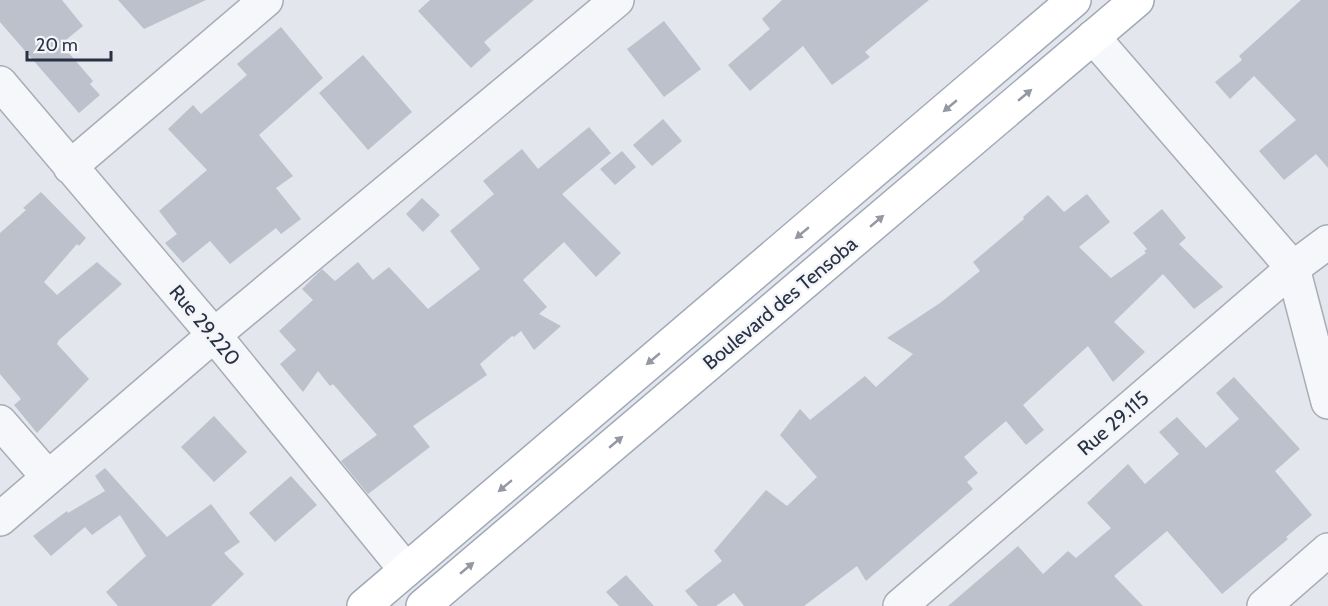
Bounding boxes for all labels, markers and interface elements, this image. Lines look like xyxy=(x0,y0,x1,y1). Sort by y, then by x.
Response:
scale bar xyxy=(27,24,111,62)
text: 20 m xyxy=(36,34,78,56)
one-way arrow xyxy=(1017,89,1032,102)
one-way arrow xyxy=(943,99,958,112)
one-way arrow xyxy=(869,215,884,228)
one-way arrow xyxy=(795,226,810,239)
street label: Boulevard des Tensoba xyxy=(698,231,862,374)
street label: Rue 29.220 xyxy=(164,280,246,370)
one-way arrow xyxy=(645,353,661,366)
street label: Rue 29.115 xyxy=(1073,386,1153,460)
one-way arrow xyxy=(608,436,623,449)
one-way arrow xyxy=(498,479,513,492)
one-way arrow xyxy=(459,562,474,575)

